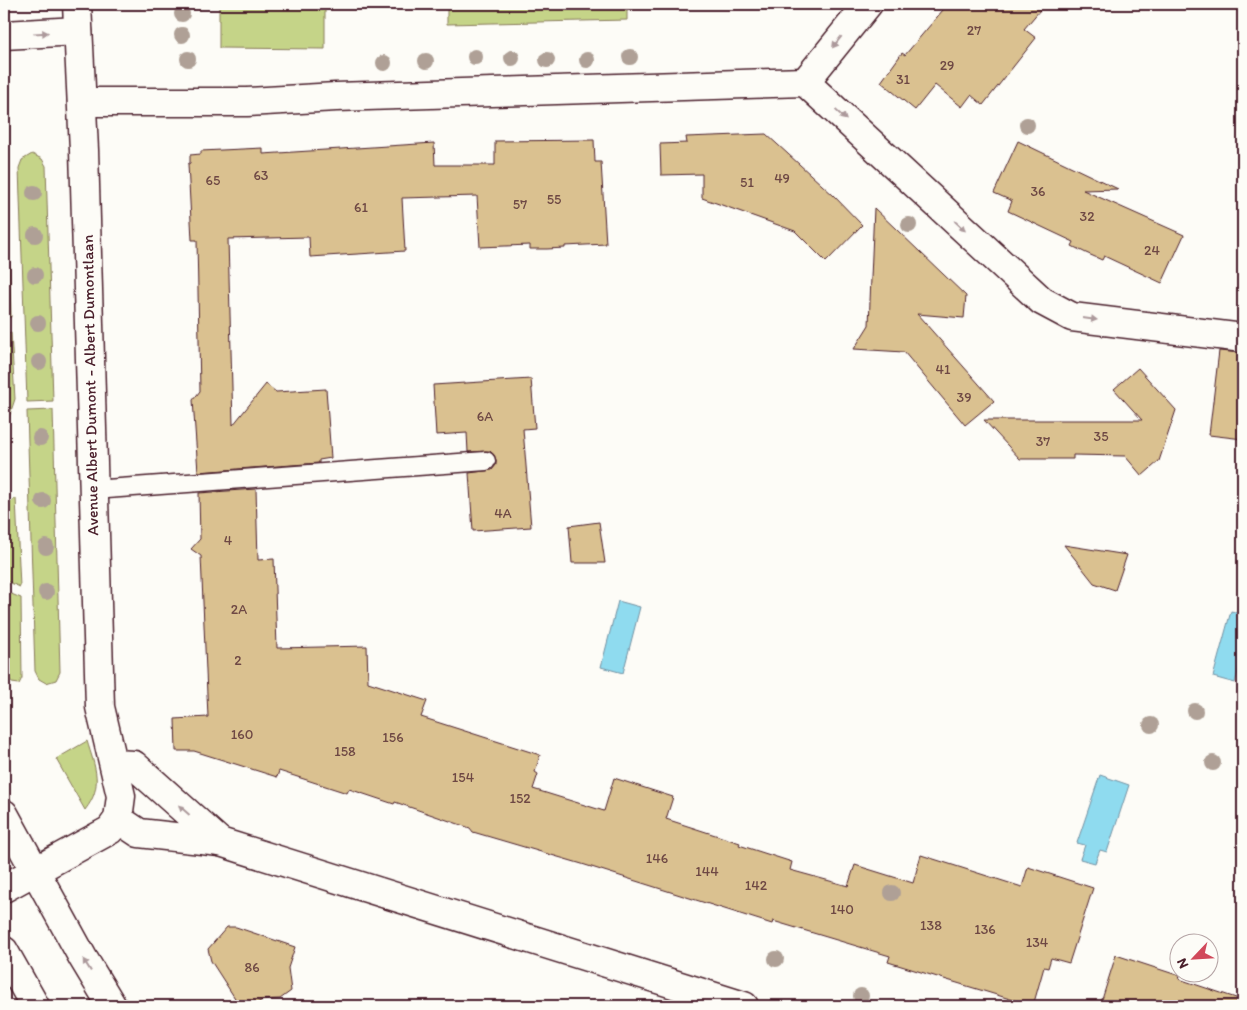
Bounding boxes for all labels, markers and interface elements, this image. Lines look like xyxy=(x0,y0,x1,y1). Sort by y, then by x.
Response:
house number: 27 xyxy=(967,22,981,39)
one-way arrow xyxy=(33,28,49,36)
one-way arrow xyxy=(832,35,843,48)
house number: 29 xyxy=(940,57,954,74)
house number: 31 xyxy=(896,71,911,88)
one-way arrow xyxy=(835,110,848,121)
house number: 63 xyxy=(253,167,269,184)
house number: 49 xyxy=(774,170,790,187)
house number: 65 xyxy=(206,172,220,189)
house number: 51 xyxy=(740,174,754,191)
house number: 36 xyxy=(1030,183,1046,200)
house number: 55 xyxy=(547,191,561,208)
house number: 57 xyxy=(513,196,527,213)
house number: 61 xyxy=(354,199,368,216)
house number: 32 xyxy=(1080,208,1095,225)
one-way arrow xyxy=(954,220,966,232)
street label: Avenue Albert Dumont - Albert Dumontlaan xyxy=(78,234,102,536)
house number: 24 xyxy=(1144,242,1160,259)
one-way arrow xyxy=(1082,315,1098,323)
house number: 41 xyxy=(936,361,951,378)
house number: 39 xyxy=(957,389,971,406)
house number: 6A xyxy=(477,408,493,425)
house number: 35 xyxy=(1094,428,1108,445)
house number: 37 xyxy=(1036,433,1050,450)
house number: 4A xyxy=(494,505,512,522)
house number: 4 xyxy=(224,532,233,549)
house number: 2A xyxy=(231,601,247,618)
house number: 2 xyxy=(234,652,242,669)
house number: 160 xyxy=(231,726,253,743)
house number: 156 xyxy=(382,729,404,746)
house number: 158 xyxy=(334,743,356,760)
house number: 154 xyxy=(452,769,475,786)
house number: 152 xyxy=(509,790,531,807)
one-way arrow xyxy=(177,804,190,815)
house number: 146 xyxy=(646,850,668,867)
house number: 144 xyxy=(695,863,719,880)
house number: 142 xyxy=(745,877,768,894)
house number: 140 xyxy=(830,901,854,918)
house number: 138 xyxy=(920,917,942,934)
house number: 136 xyxy=(974,921,996,938)
north arrow xyxy=(1170,932,1220,982)
house number: 134 xyxy=(1026,934,1049,951)
text: N xyxy=(1173,955,1192,971)
one-way arrow xyxy=(82,958,92,971)
house number: 86 xyxy=(244,959,260,976)

